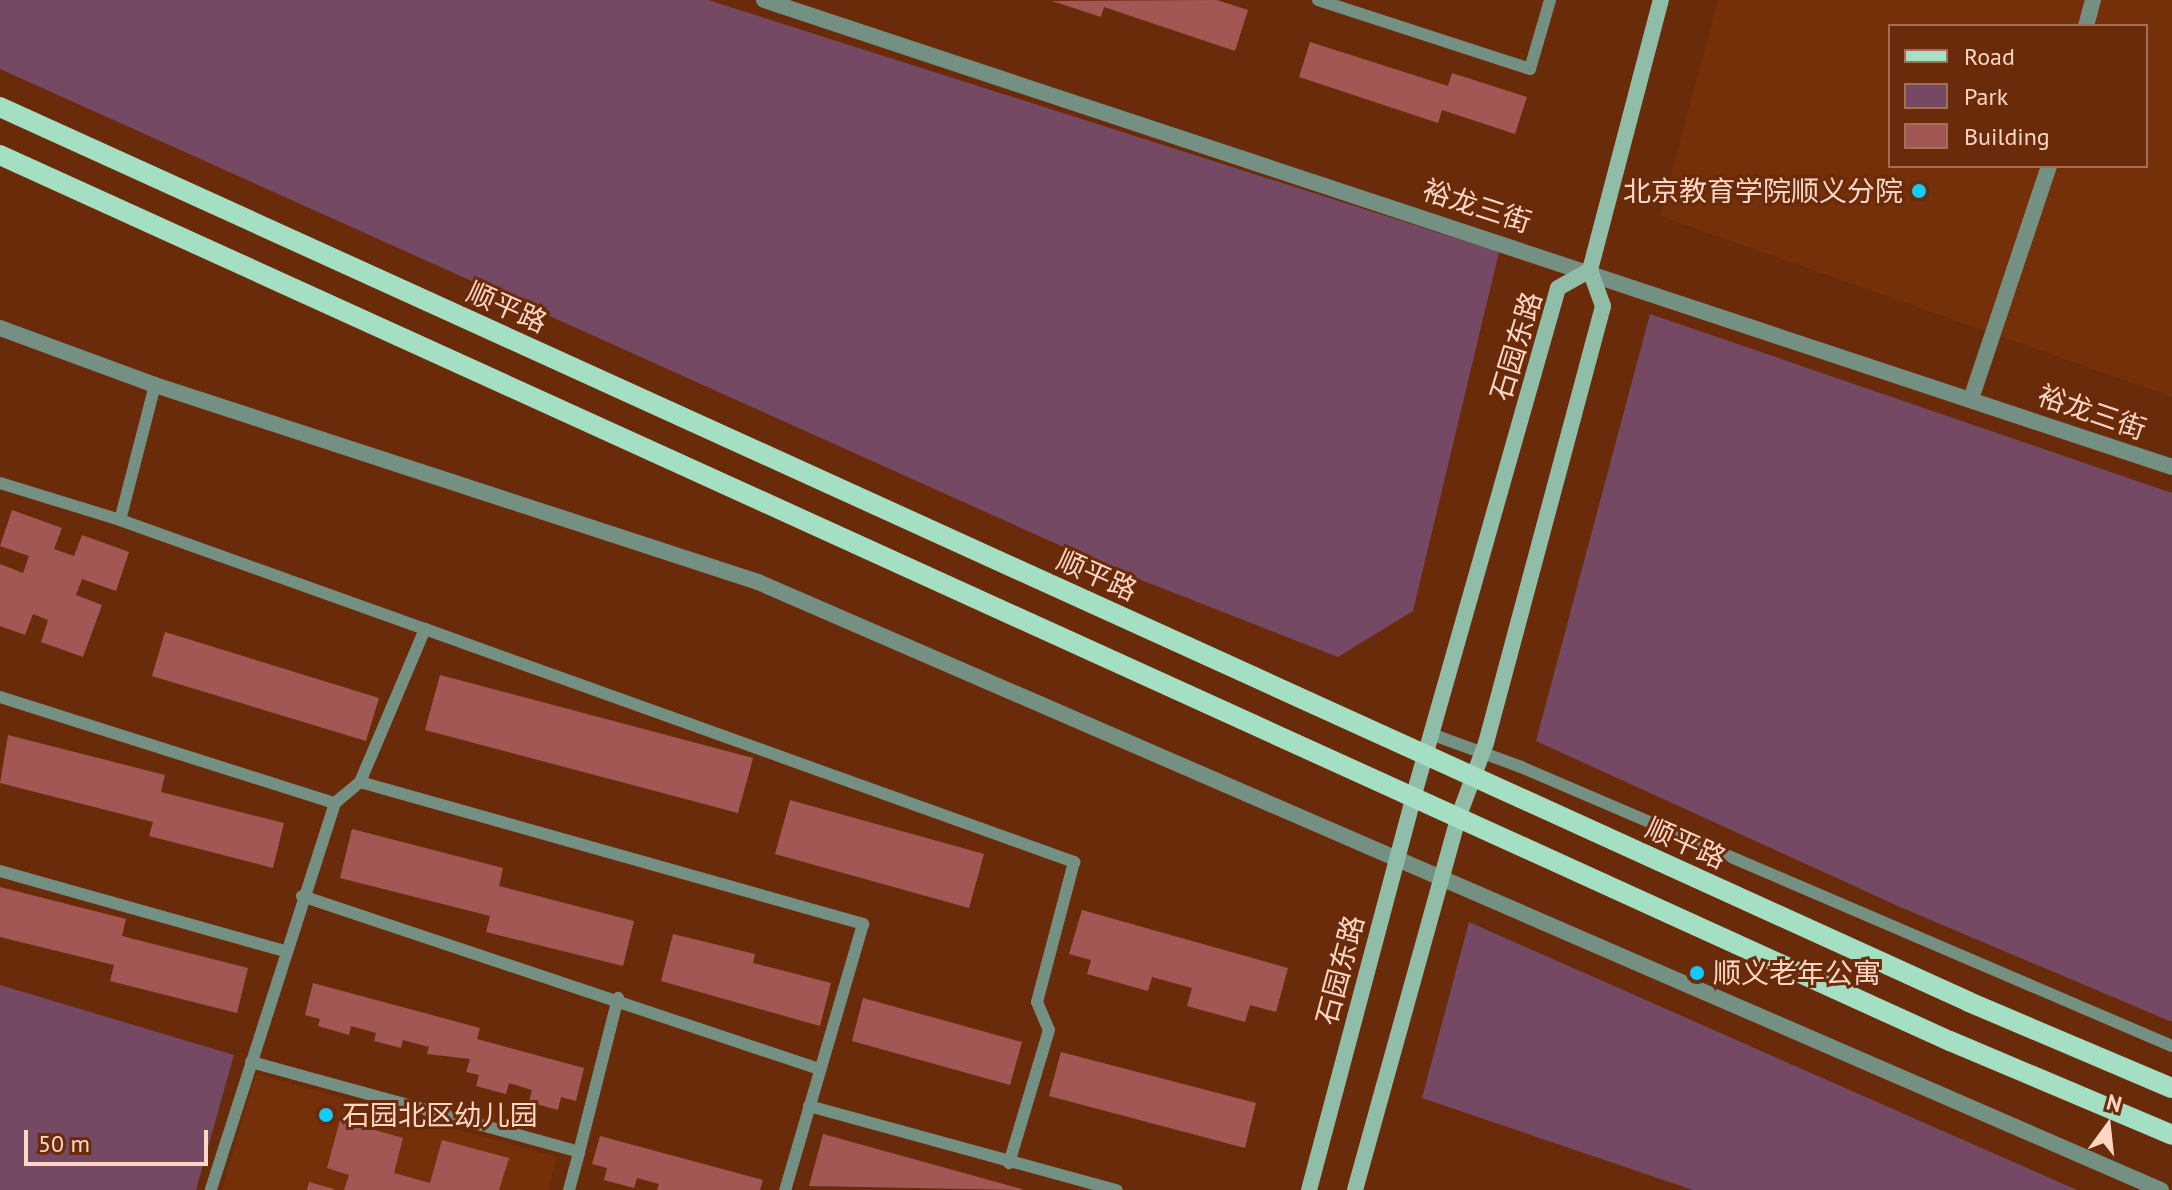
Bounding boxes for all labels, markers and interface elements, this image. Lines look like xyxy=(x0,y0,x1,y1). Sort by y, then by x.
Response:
legend xyxy=(1888,24,2148,168)
text: Road xyxy=(1964,41,2015,72)
text: Park xyxy=(1964,81,2008,112)
text: Building xyxy=(1964,121,2050,152)
street label: 裕龙三街 xyxy=(1419,173,1535,239)
place label: 北京教育学院顺义分院 xyxy=(1623,174,1903,208)
marker: 北京教育学院顺义分院 xyxy=(1910,182,1928,200)
street label: 顺平路 xyxy=(462,275,552,339)
street label: 石园东路 xyxy=(1484,288,1548,404)
street label: 裕龙三街 xyxy=(2034,378,2150,446)
street label: 顺平路 xyxy=(1052,543,1142,607)
street label: 顺平路 xyxy=(1641,811,1731,875)
street label: 石园东路 xyxy=(1309,912,1371,1028)
place label: 顺义老年公寓 xyxy=(1713,956,1881,990)
marker: 顺义老年公寓 xyxy=(1688,964,1706,982)
north arrow xyxy=(2068,1086,2148,1166)
text: N xyxy=(2104,1087,2125,1118)
place label: 石园北区幼儿园 xyxy=(342,1098,538,1132)
marker: 石园北区幼儿园 xyxy=(317,1106,335,1124)
scale bar xyxy=(28,1114,212,1164)
text: 50 m xyxy=(38,1128,90,1159)

